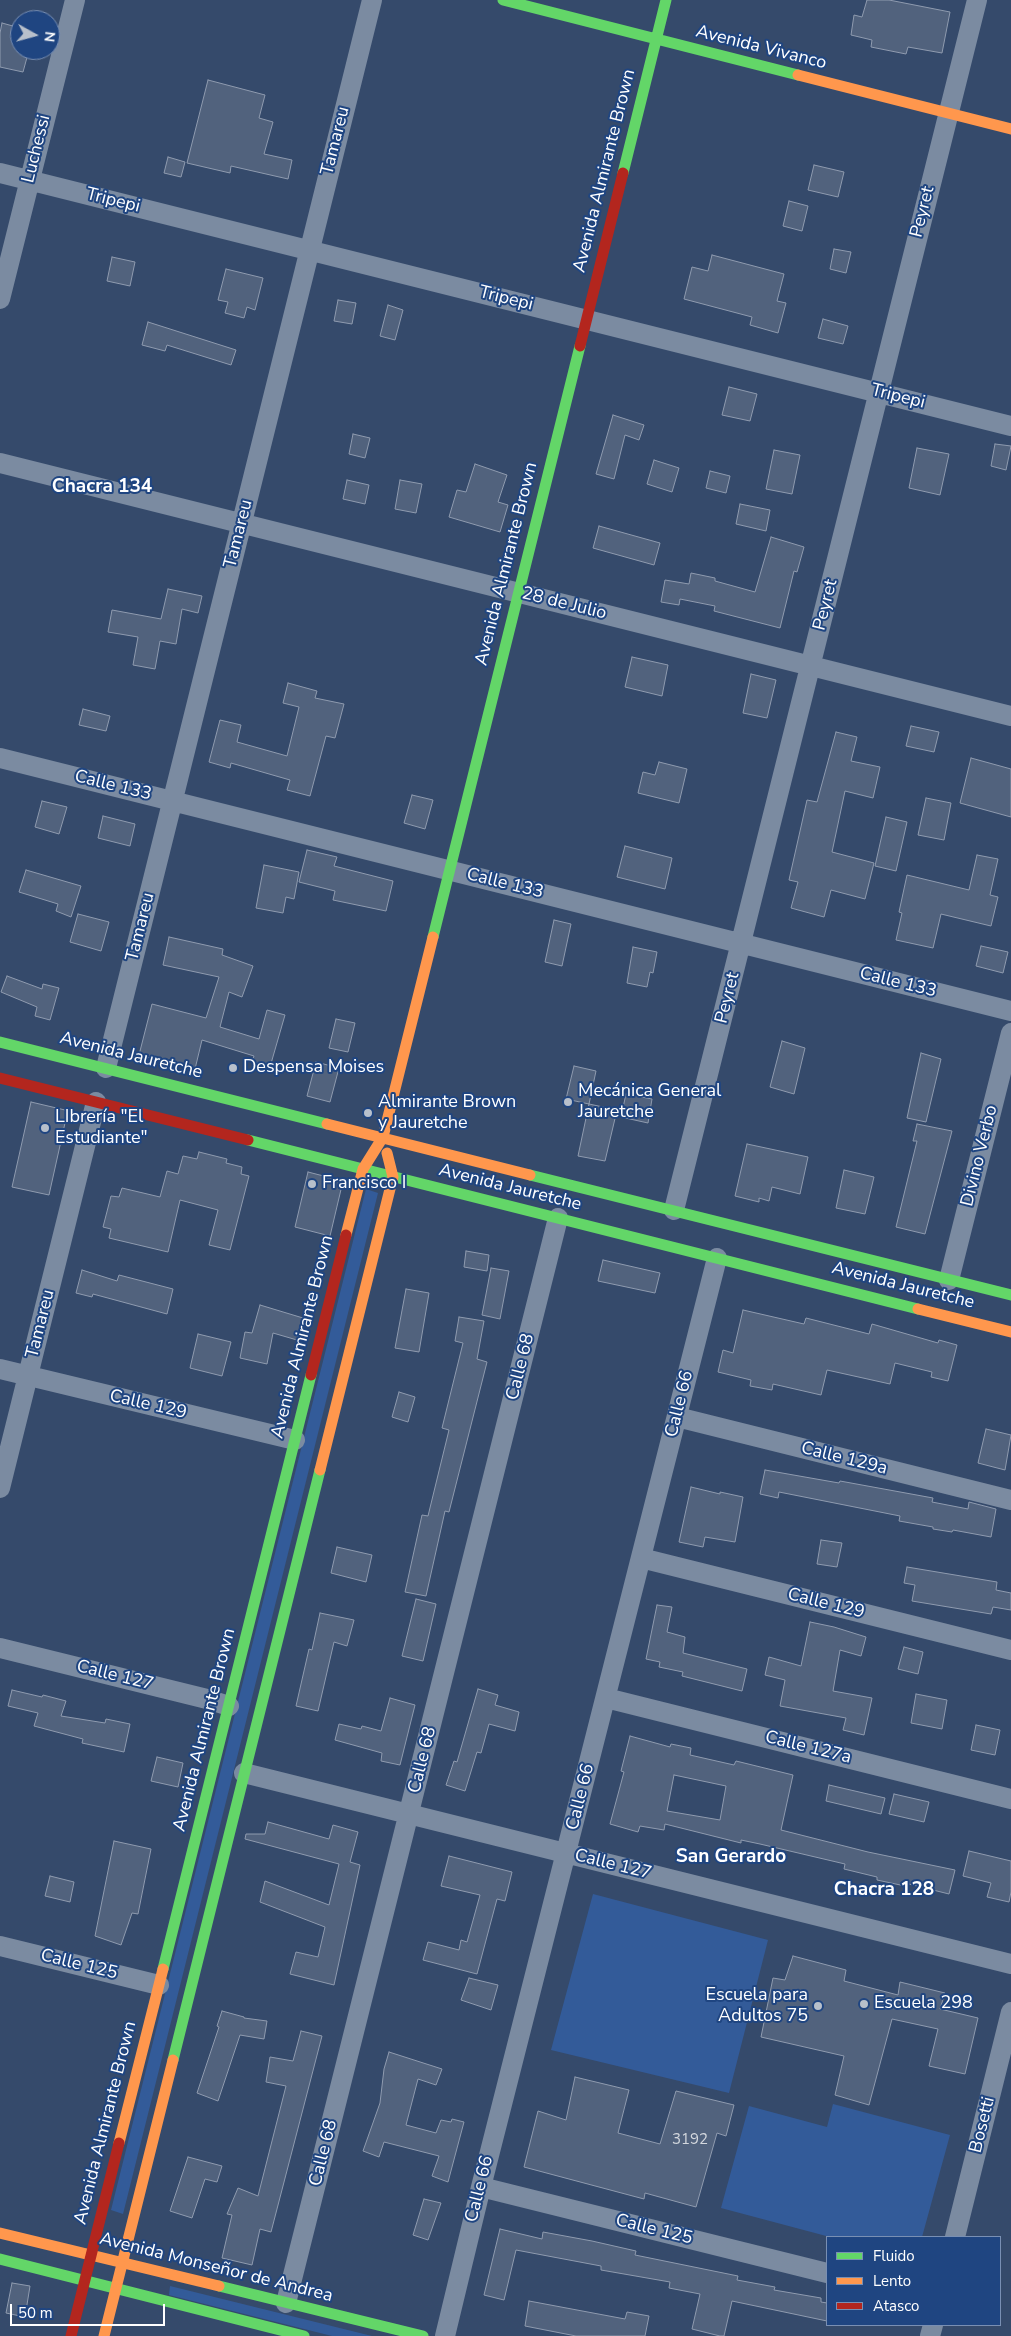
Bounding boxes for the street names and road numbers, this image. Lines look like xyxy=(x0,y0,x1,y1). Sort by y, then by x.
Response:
street label: Avenida Vivanco xyxy=(693,21,829,75)
street label: Avenida Almirante Brown xyxy=(569,67,641,275)
street label: Tamareu xyxy=(317,104,355,178)
street label: Luchessi xyxy=(18,113,56,185)
street label: Tripepi xyxy=(84,184,142,218)
street label: Peyret xyxy=(906,184,940,240)
street label: Tripepi xyxy=(477,282,535,316)
street label: Tripepi xyxy=(869,380,927,414)
street label: Avenida Almirante Brown xyxy=(471,460,543,668)
street label: Tamareu xyxy=(220,497,258,571)
street label: Peyret xyxy=(809,577,843,633)
street label: 28 de Julio xyxy=(519,583,609,625)
street label: Calle 133 xyxy=(72,766,154,806)
street label: Calle 133 xyxy=(464,864,546,904)
street label: Tamareu xyxy=(122,890,160,964)
street label: Calle 133 xyxy=(857,963,939,1003)
street label: Peyret xyxy=(711,970,745,1026)
street label: Avenida Jauretche xyxy=(57,1028,205,1084)
street label: Divino Verbo xyxy=(957,1103,1003,1209)
street label: Avenida Jauretche xyxy=(436,1160,584,1216)
street label: Avenida Almirante Brown xyxy=(267,1233,339,1441)
street label: Avenida Jauretche xyxy=(829,1258,977,1314)
street label: Tamareu xyxy=(22,1287,60,1361)
street label: Calle 68 xyxy=(502,1332,540,1402)
street label: Calle 66 xyxy=(661,1369,699,1439)
street label: Calle 129 xyxy=(107,1386,189,1424)
street label: Calle 129a xyxy=(799,1438,889,1480)
street label: Calle 129 xyxy=(785,1584,867,1624)
street label: Avenida Almirante Brown xyxy=(169,1626,241,1834)
street label: Calle 127 xyxy=(74,1656,156,1696)
street label: Calle 68 xyxy=(404,1725,442,1795)
street label: Calle 127a xyxy=(763,1727,853,1769)
street label: Calle 66 xyxy=(562,1762,600,1832)
street label: Calle 127 xyxy=(572,1845,654,1885)
street label: Calle 125 xyxy=(38,1945,120,1985)
street label: Avenida Almirante Brown xyxy=(70,2019,142,2227)
street label: Bosetti xyxy=(966,2095,1000,2155)
street label: Calle 68 xyxy=(305,2118,343,2188)
street label: Calle 66 xyxy=(461,2154,499,2224)
street label: Calle 125 xyxy=(613,2210,695,2250)
street label: Avenida Monseñor de Andrea xyxy=(97,2229,335,2307)

